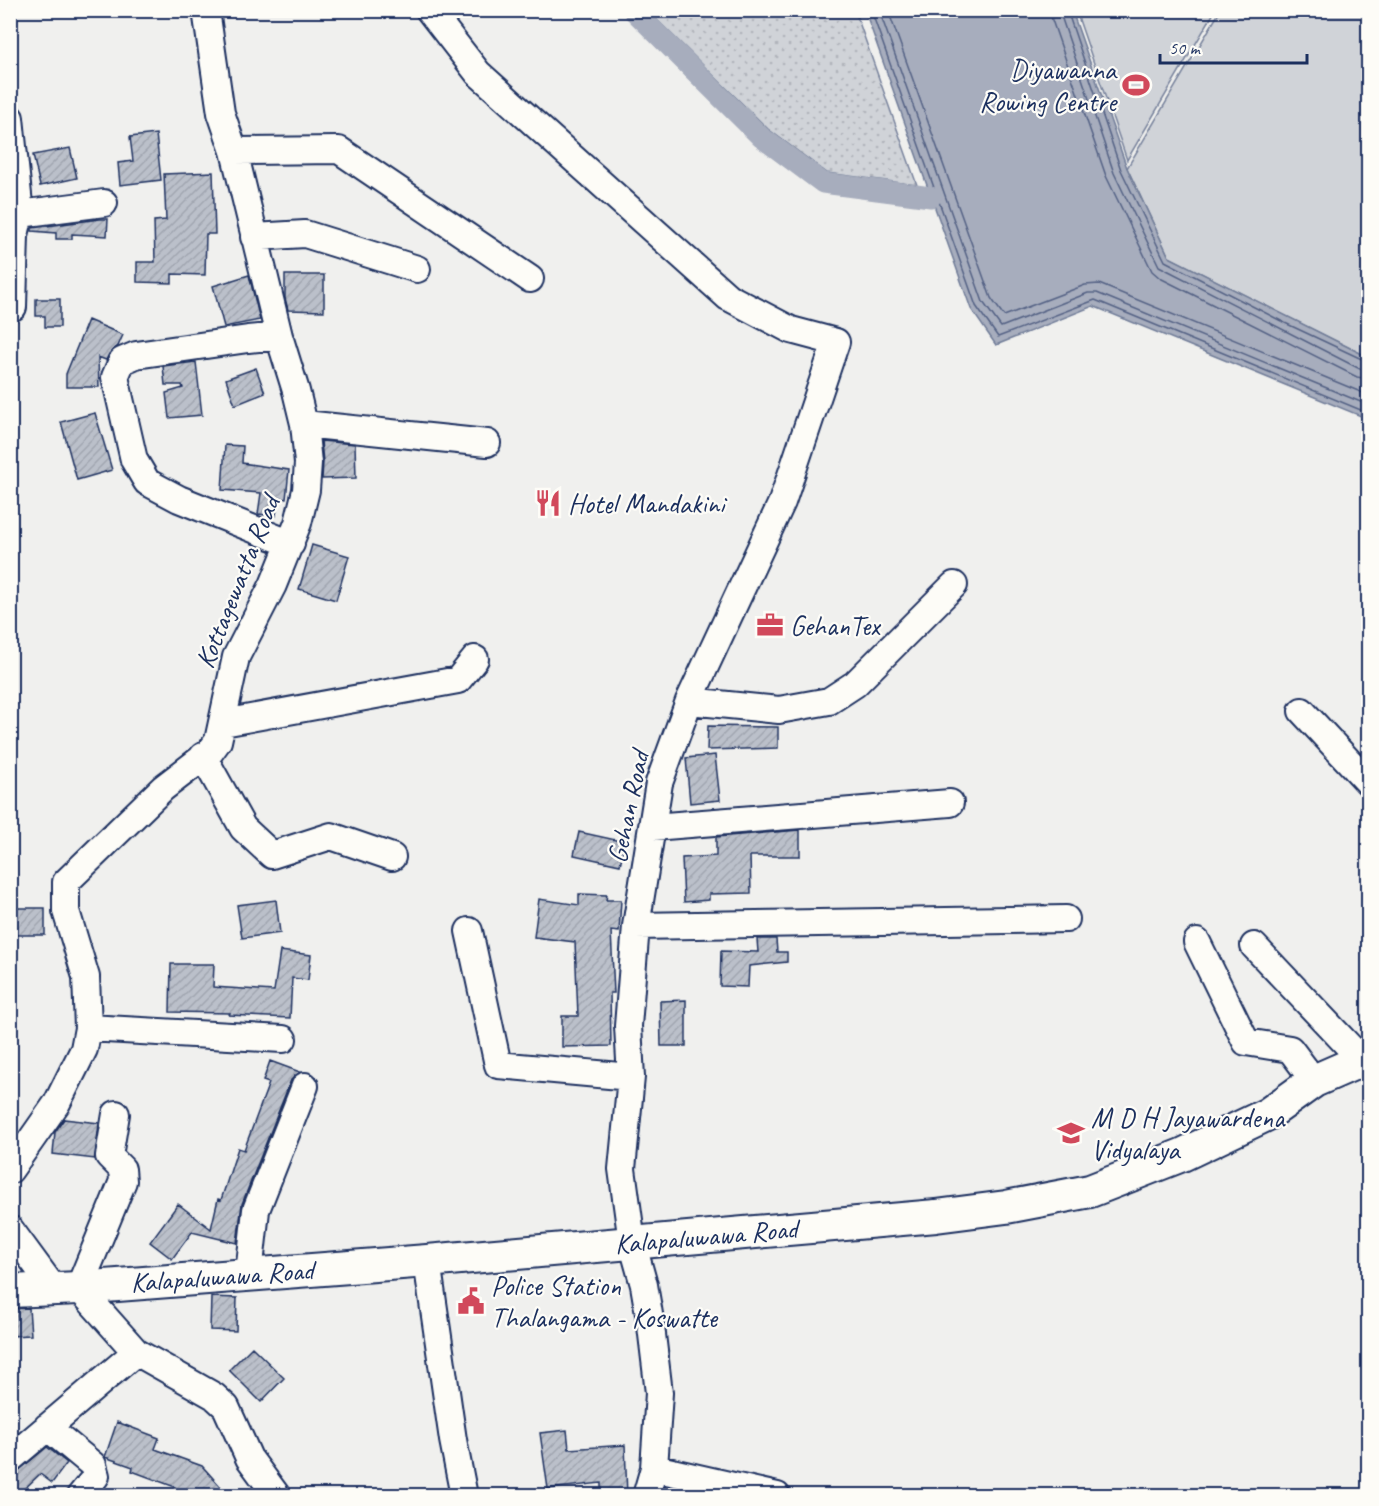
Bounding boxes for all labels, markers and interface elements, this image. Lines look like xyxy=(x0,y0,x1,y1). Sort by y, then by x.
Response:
scale bar xyxy=(1160,27,1307,65)
text: 50 m xyxy=(1169,37,1202,59)
place label: Diyawanna Rowing Centre xyxy=(979,52,1118,119)
sports icon: Diyawanna Rowing Centre xyxy=(1121,70,1151,100)
place label: Hotel Mandakini xyxy=(568,486,728,521)
street label: Kottagewatta Road xyxy=(187,487,289,673)
restaurant icon: Hotel Mandakini xyxy=(533,488,563,518)
place label: GehanTex xyxy=(790,608,882,643)
office icon: GehanTex xyxy=(755,610,785,640)
street label: Gehan Road xyxy=(599,744,658,866)
place label: M D H Jayawardena Vidyalaya xyxy=(1091,1100,1286,1167)
school or university icon: M D H Jayawardena Vidyalaya xyxy=(1056,1118,1086,1148)
street label: Kalapaluwawa Road xyxy=(613,1210,803,1261)
street label: Kalapaluwawa Road xyxy=(129,1252,319,1300)
place label: Police Station Thalangama - Koswatte xyxy=(491,1268,719,1335)
public building icon: Police Station Thalangama - Koswatte xyxy=(456,1286,486,1316)

